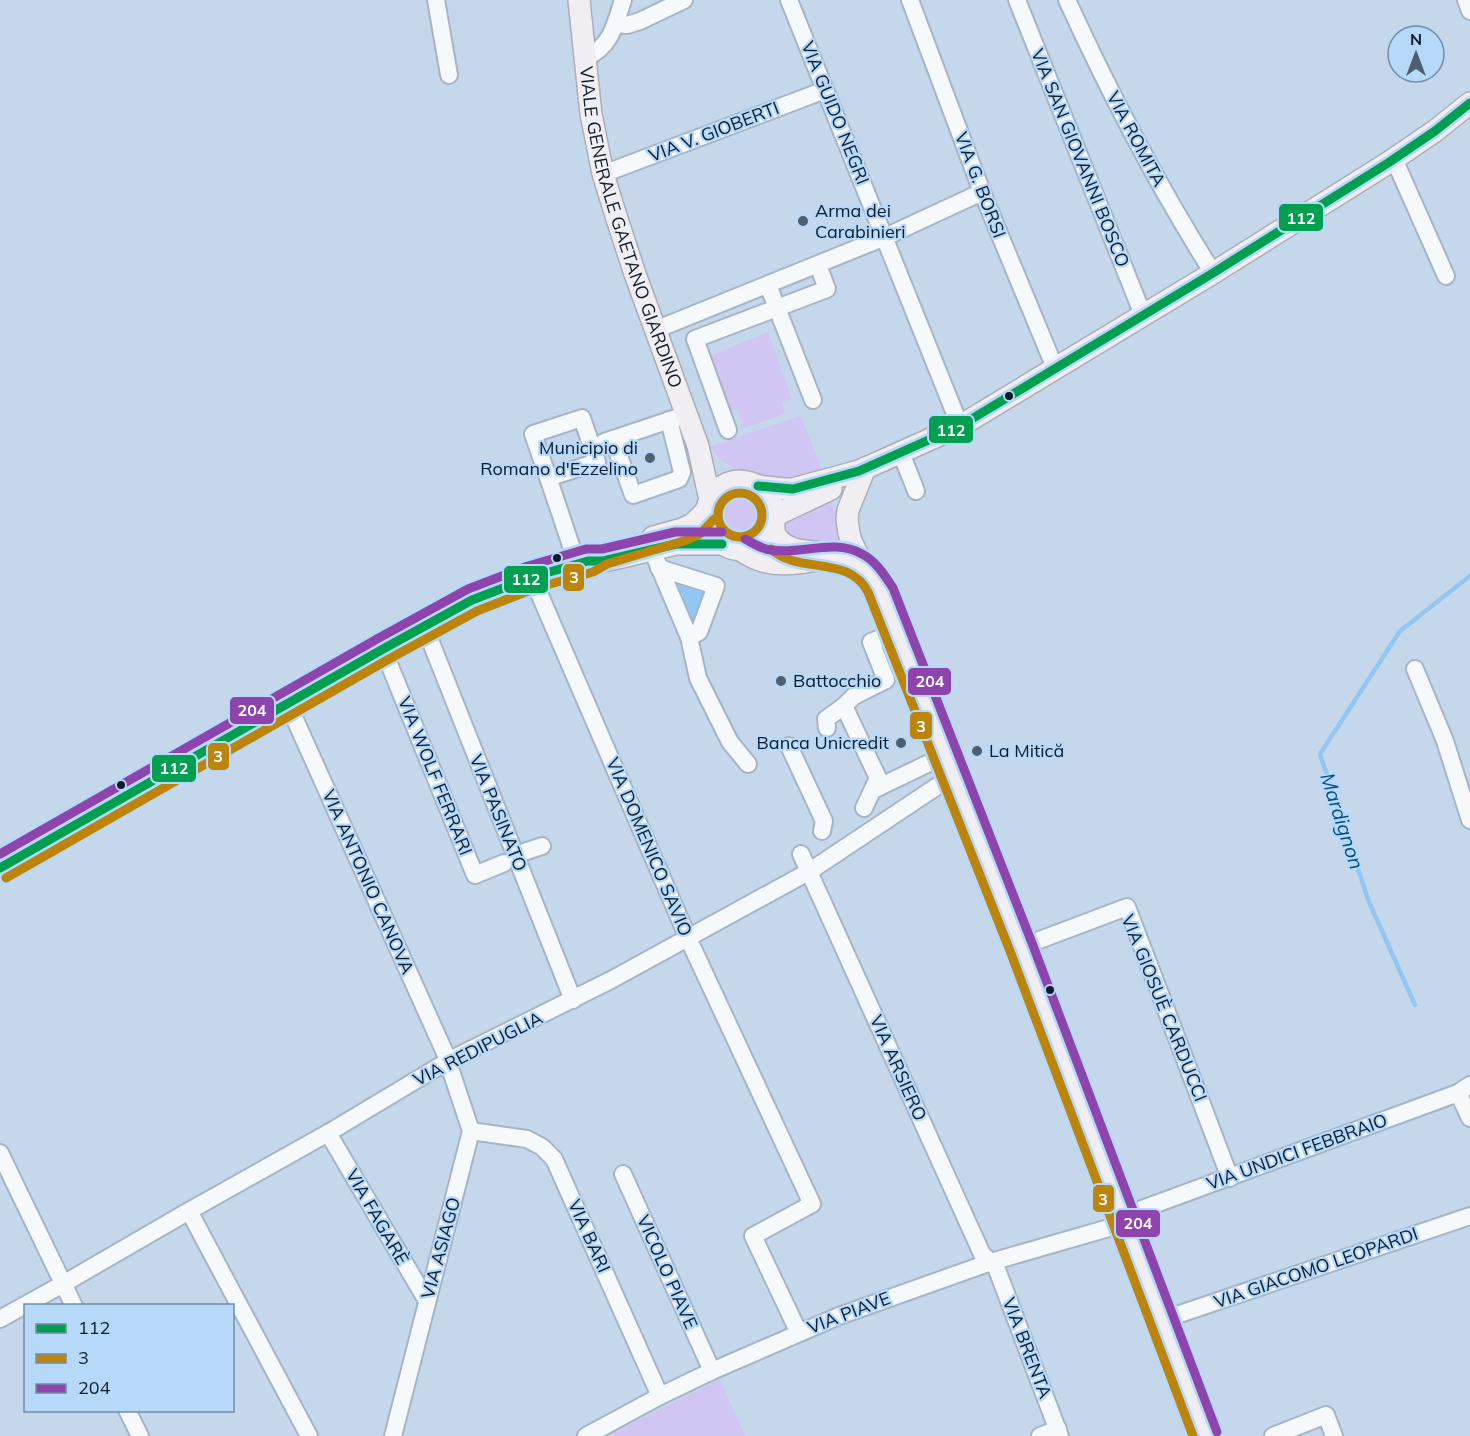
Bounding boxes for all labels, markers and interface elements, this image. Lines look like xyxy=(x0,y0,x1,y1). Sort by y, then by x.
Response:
north arrow xyxy=(1386,24,1446,84)
text: N xyxy=(1410,29,1422,49)
street label: VIA GUIDO NEGRI xyxy=(796,38,875,188)
street label: VIA SAN GIOVANNI BOSCO xyxy=(1026,45,1135,270)
street label: VIALE GENERALE GAETANO GIARDINO xyxy=(575,65,688,391)
street label: VIA ROMITA xyxy=(1102,87,1171,190)
street label: VIA V. GIOBERTI xyxy=(645,96,782,167)
street label: VIA G. BORSI xyxy=(950,129,1011,241)
place label: Arma dei Carabinieri xyxy=(815,199,906,243)
line badge: 112 xyxy=(1278,203,1324,232)
text: 112 xyxy=(1287,208,1315,228)
marker: Arma dei Carabinieri xyxy=(796,214,810,228)
unlabelled marker xyxy=(1003,390,1015,402)
line badge: 112 xyxy=(928,415,974,444)
text: 112 xyxy=(937,420,965,440)
place label: Municipio di Romano d'Ezzelino xyxy=(480,436,638,480)
marker: Municipio di Romano d'Ezzelino xyxy=(643,451,657,465)
unlabelled marker xyxy=(551,552,563,564)
line badge: 3 xyxy=(562,563,585,592)
line badge: 112 xyxy=(503,565,549,594)
text: 3 xyxy=(569,567,579,587)
text: 112 xyxy=(512,569,540,589)
line badge: 204 xyxy=(907,667,952,696)
place label: Battocchio xyxy=(793,669,881,692)
text: 204 xyxy=(916,671,945,691)
marker: Battocchio xyxy=(774,674,788,688)
street label: VIA WOLF FERRARI xyxy=(393,693,478,859)
line badge: 204 xyxy=(229,696,275,725)
text: 204 xyxy=(238,700,267,720)
line badge: 3 xyxy=(909,711,933,740)
text: 3 xyxy=(916,716,926,736)
place label: Banca Unicredit xyxy=(757,731,889,754)
marker: Banca Unicredit xyxy=(894,736,908,750)
place label: La Mitică xyxy=(989,739,1064,762)
line badge: 3 xyxy=(207,742,230,771)
marker: La Mitică xyxy=(970,744,984,758)
text: 3 xyxy=(213,746,223,766)
street label: VIA PASINATO xyxy=(465,751,532,875)
line badge: 112 xyxy=(151,754,197,783)
street label: VIA DOMENICO SAVIO xyxy=(601,754,697,940)
text: 112 xyxy=(160,758,188,778)
water label: Mardignon xyxy=(1315,769,1370,872)
unlabelled marker xyxy=(115,779,127,791)
street label: VIA ANTONIO CANOVA xyxy=(317,786,420,978)
street label: VIA GIOSUÈ CARDUCCI xyxy=(1116,911,1213,1105)
unlabelled marker xyxy=(1044,984,1056,996)
street label: VIA REDIPUGLIA xyxy=(409,1006,546,1091)
street label: VIA ARSIERO xyxy=(865,1011,932,1124)
street label: VIA UNDICI FEBBRAIO xyxy=(1203,1108,1390,1195)
street label: VIA FAGARÈ xyxy=(341,1165,414,1269)
line badge: 3 xyxy=(1092,1184,1115,1213)
text: 3 xyxy=(1098,1189,1108,1209)
street label: VIA ASIAGO xyxy=(416,1195,465,1301)
street label: VIA BARI xyxy=(563,1196,616,1276)
line badge: 204 xyxy=(1115,1209,1161,1238)
street label: VICOLO PIAVE xyxy=(632,1211,703,1332)
text: 204 xyxy=(1124,1213,1153,1233)
street label: VIA GIACOMO LEOPARDI xyxy=(1211,1222,1421,1313)
street label: VIA PIAVE xyxy=(804,1286,894,1339)
street label: VIA BRENTA xyxy=(998,1294,1057,1402)
legend xyxy=(24,1304,234,1412)
text: 112 xyxy=(78,1316,110,1339)
text: 3 xyxy=(78,1346,89,1369)
text: 204 xyxy=(78,1376,111,1399)

